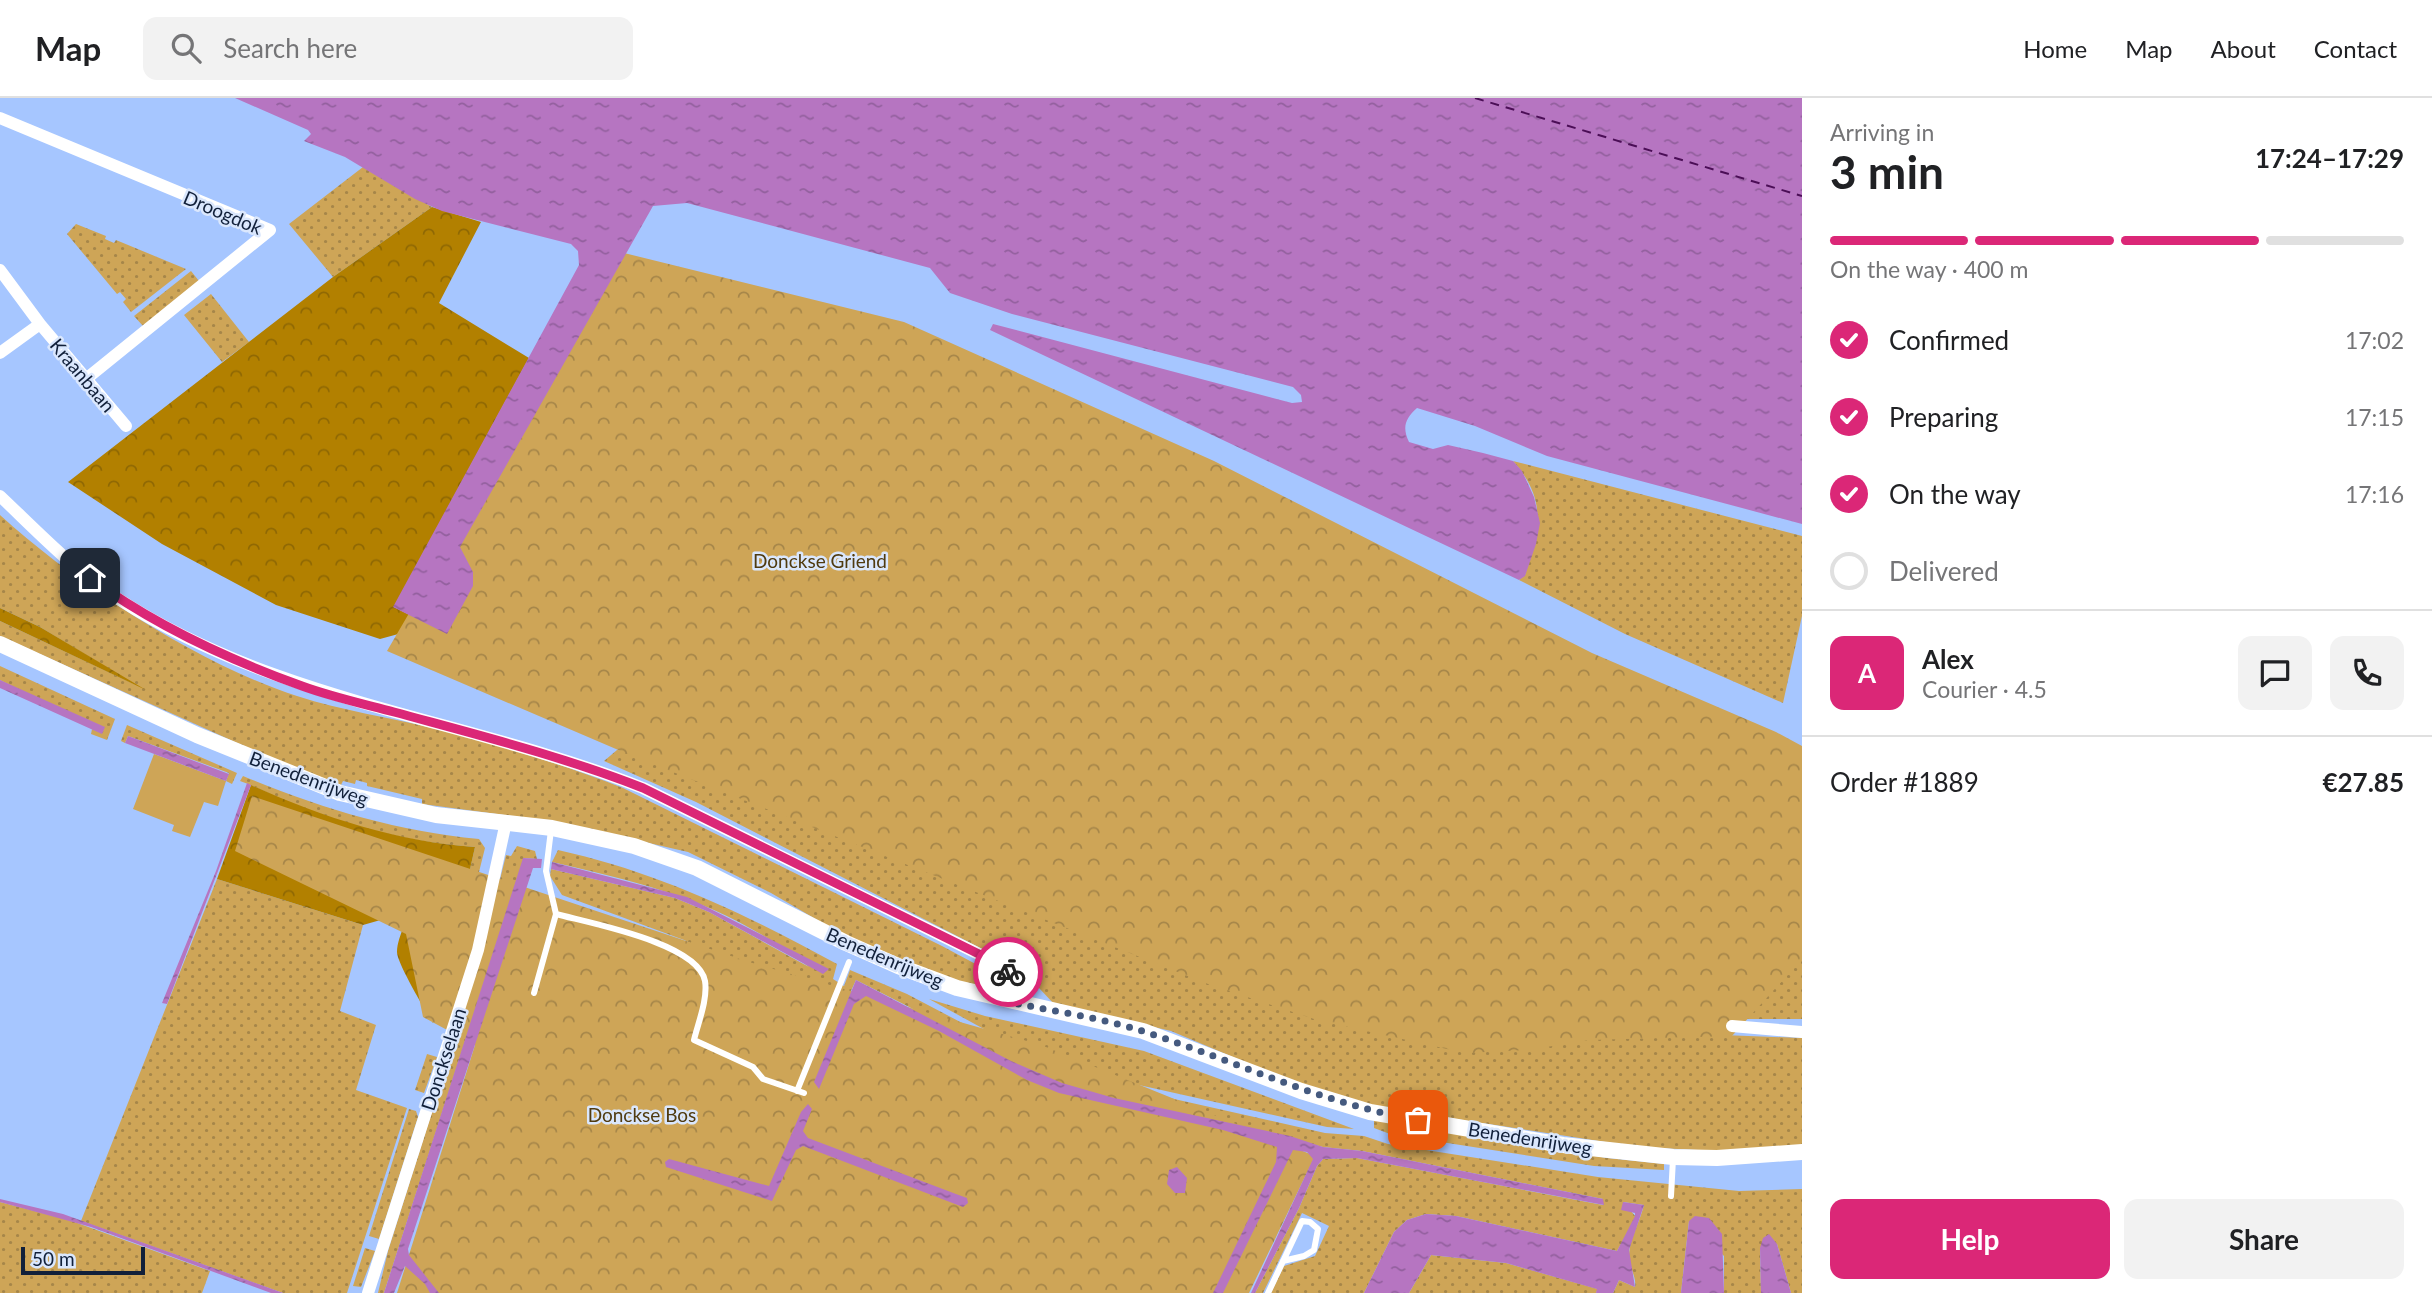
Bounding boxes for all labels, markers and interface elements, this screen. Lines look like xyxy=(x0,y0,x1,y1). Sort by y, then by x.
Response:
search box xyxy=(143,17,633,80)
text: Map xyxy=(35,28,101,68)
icon: search xyxy=(167,29,205,67)
text: Search here xyxy=(223,32,357,64)
text: Home xyxy=(2023,34,2087,63)
text: Map xyxy=(2125,34,2173,63)
text: About xyxy=(2211,34,2276,63)
text: Contact xyxy=(2314,34,2397,63)
text: Arriving in xyxy=(1830,118,1934,146)
text: 17:24–17:29 xyxy=(2255,142,2404,174)
text: 3 min xyxy=(1830,144,1944,199)
street label: Droogdok xyxy=(180,185,266,239)
text: On the way · 400 m xyxy=(1830,255,2029,283)
icon: check xyxy=(1830,321,1868,359)
text: Confirmed xyxy=(1889,324,2009,356)
text: 17:02 xyxy=(2345,326,2404,354)
street label: Kraanbaan xyxy=(46,334,120,416)
icon: check xyxy=(1830,398,1868,436)
text: Preparing xyxy=(1889,401,1998,433)
text: 17:15 xyxy=(2345,403,2404,431)
icon: check xyxy=(1830,475,1868,513)
text: On the way xyxy=(1889,478,2021,510)
text: 17:16 xyxy=(2345,480,2404,508)
pin xyxy=(60,548,120,608)
park label: Donckse Griend xyxy=(753,549,887,572)
text: Delivered xyxy=(1889,555,1999,587)
icon: home xyxy=(71,559,109,597)
button: chat xyxy=(2238,636,2312,710)
button: phone xyxy=(2330,636,2404,710)
text: Alex xyxy=(1922,643,1974,675)
text: A xyxy=(1858,657,1876,689)
text: Courier · 4.5 xyxy=(1922,675,2047,703)
street label: Benedenrijweg xyxy=(246,746,372,810)
text: Order #1889 xyxy=(1830,766,1979,798)
text: €27.85 xyxy=(2322,766,2404,798)
street label: Benedenrijweg xyxy=(823,922,947,992)
courier xyxy=(973,937,1043,1007)
icon: bike xyxy=(989,953,1027,991)
street label: Donckselaan xyxy=(416,1005,470,1113)
pin xyxy=(1388,1090,1448,1150)
icon: bag xyxy=(1399,1101,1437,1139)
park label: Donckse Bos xyxy=(588,1103,696,1126)
street label: Benedenrijweg xyxy=(1467,1117,1594,1159)
button: Help xyxy=(1830,1199,2110,1279)
button: Share xyxy=(2124,1199,2404,1279)
scale bar xyxy=(21,1244,145,1276)
text: 50 m xyxy=(32,1247,75,1270)

